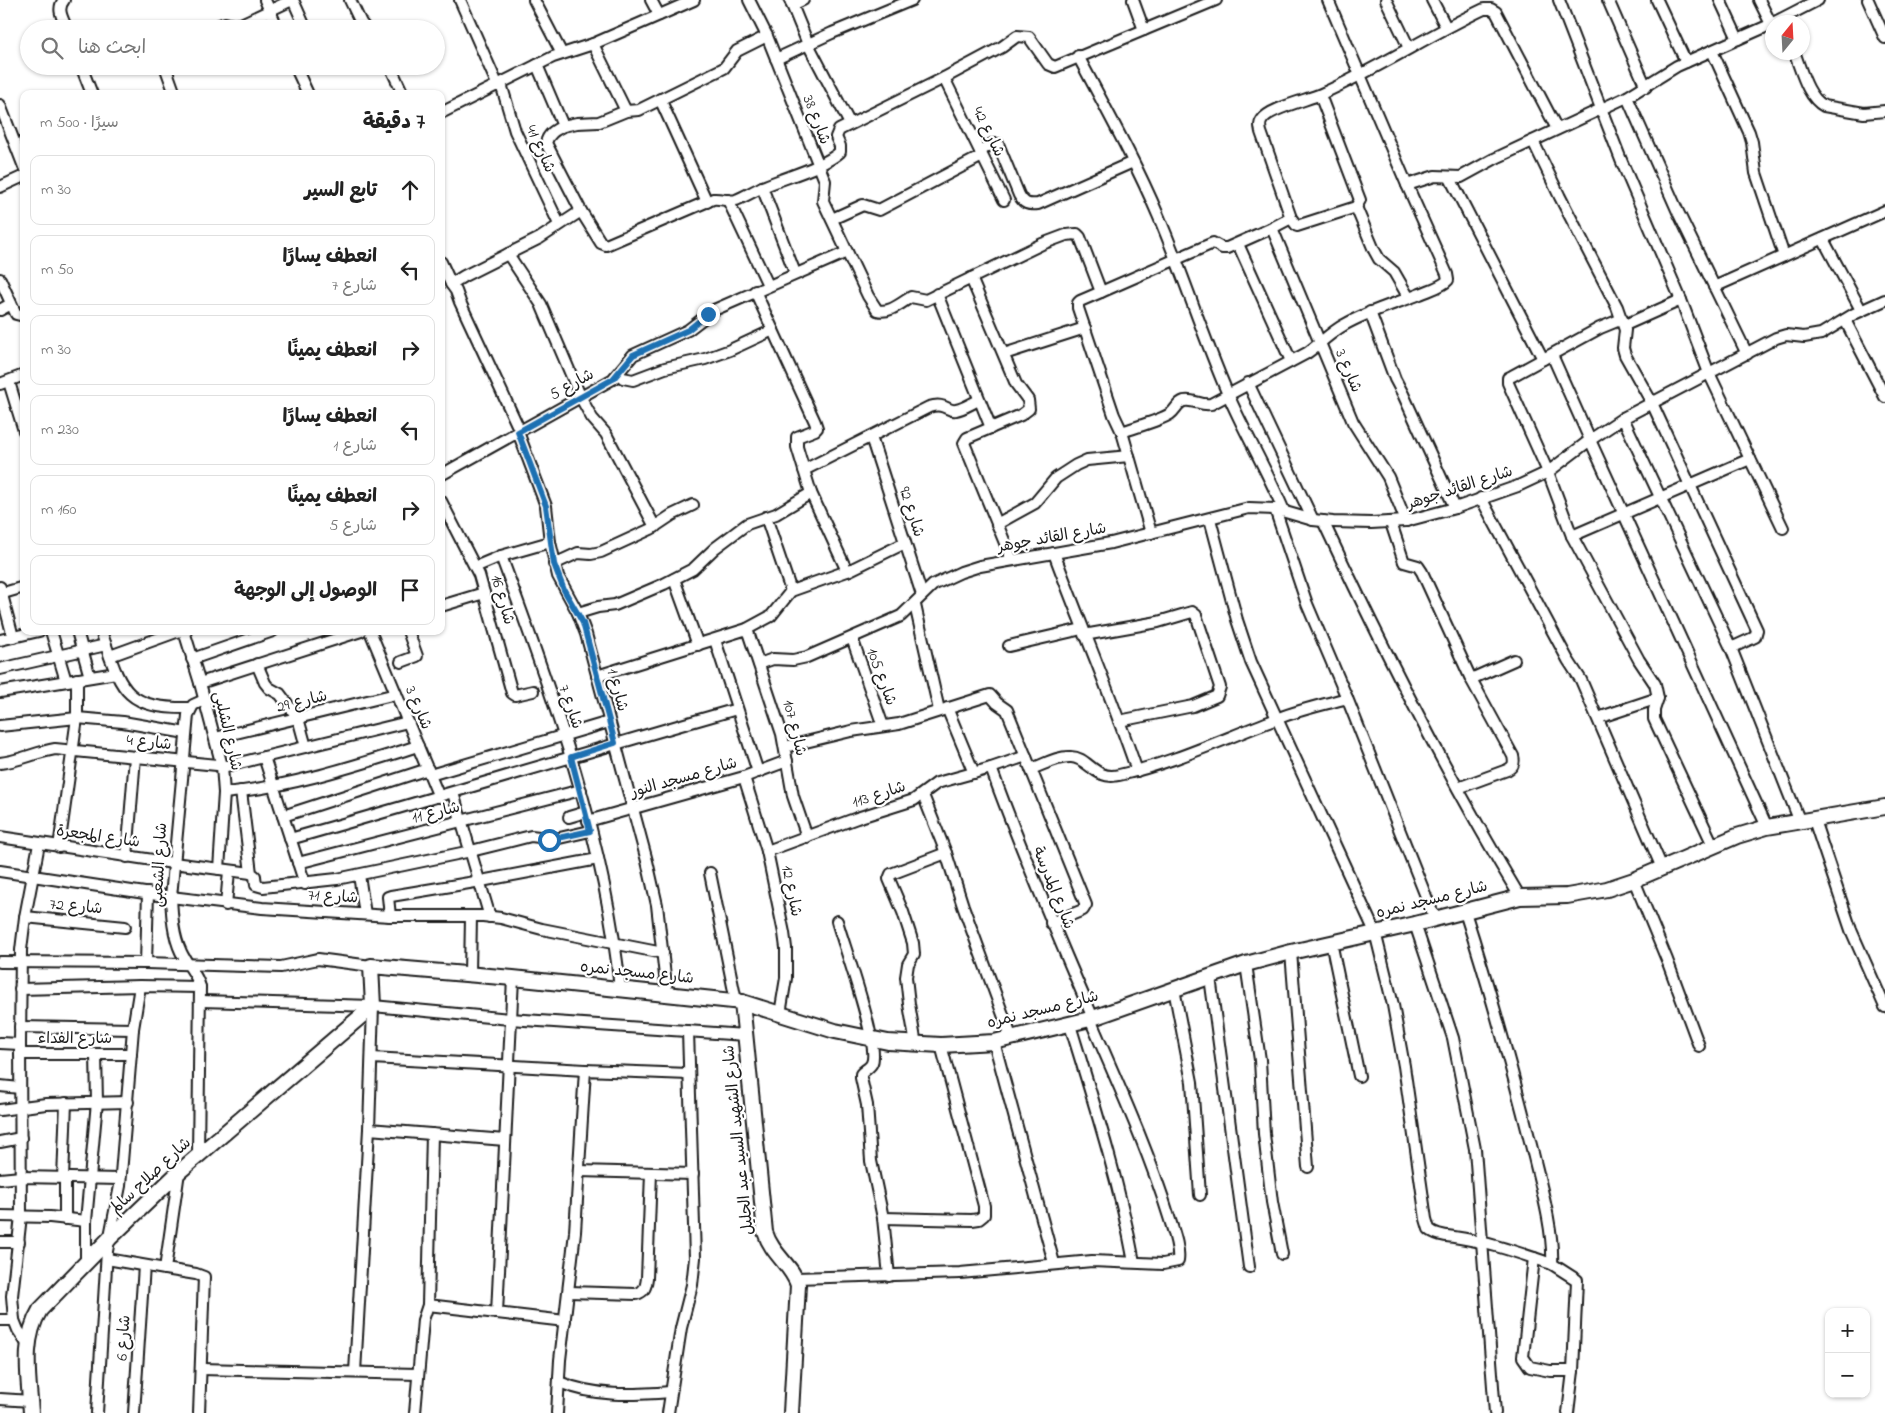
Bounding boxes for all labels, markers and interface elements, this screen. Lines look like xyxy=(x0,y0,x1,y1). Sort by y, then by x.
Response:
north arrow xyxy=(1765,15,1810,60)
search box xyxy=(20,20,445,75)
icon: search xyxy=(38,34,66,62)
text: ابحث هنا xyxy=(78,35,146,62)
street label: شارع 38 xyxy=(796,92,836,148)
street label: شارع 42 xyxy=(966,103,1010,161)
text: 7 دقيقة xyxy=(363,108,425,138)
text: سيرًا · 500 m xyxy=(40,111,119,135)
street label: شارع 41 xyxy=(519,121,561,177)
icon: ahead xyxy=(396,176,424,204)
text: 30 m xyxy=(41,178,71,202)
text: تابع السير xyxy=(305,178,377,205)
text: انعطف يسارًا xyxy=(282,244,377,271)
icon: left xyxy=(396,256,424,284)
text: 50 m xyxy=(41,258,74,282)
text: شارع 7 xyxy=(332,274,377,298)
route end xyxy=(697,303,720,326)
icon: right xyxy=(396,336,424,364)
text: 30 m xyxy=(41,338,71,362)
text: انعطف يمينًا xyxy=(287,338,377,365)
street label: شارع 3 xyxy=(1328,345,1368,397)
street label: شارع 5 xyxy=(545,363,599,407)
text: انعطف يسارًا xyxy=(282,404,377,431)
icon: left xyxy=(396,416,424,444)
text: 230 m xyxy=(41,418,79,442)
text: شارع 1 xyxy=(333,434,377,458)
street label: شارع القائد جوهر xyxy=(1402,460,1516,517)
text: انعطف يمينًا xyxy=(287,484,377,511)
street label: شارع 92 xyxy=(892,484,930,540)
icon: right xyxy=(396,496,424,524)
text: 160 m xyxy=(41,498,76,522)
text: شارع 5 xyxy=(329,514,377,538)
street label: شارع القائد جوهر xyxy=(994,517,1108,560)
street label: شارع 16 xyxy=(483,572,521,628)
icon: arrive xyxy=(396,576,424,604)
text: الوصول إلى الوجهة xyxy=(234,578,377,605)
street label: شارع 105 xyxy=(860,645,902,709)
street label: شارع 1 xyxy=(600,666,634,714)
street label: شارع 3 xyxy=(398,682,438,734)
street label: شارع 7 xyxy=(551,682,589,732)
street label: شارع 29 xyxy=(274,684,330,720)
street label: شارع الشلبى xyxy=(206,689,248,773)
street label: شارع 107 xyxy=(775,697,813,759)
street label: شارع 4 xyxy=(125,729,173,757)
street label: شارع مسجد النور xyxy=(626,751,740,805)
street label: شارع 113 xyxy=(849,775,909,815)
street label: شارع 11 xyxy=(409,795,463,831)
street label: شارع المجعرة xyxy=(55,819,141,855)
street label: شارع الشعبى xyxy=(146,822,174,908)
route start xyxy=(538,829,561,852)
street label: شارع المدرسة xyxy=(1026,843,1080,933)
street label: شارع 12 xyxy=(774,863,808,919)
street label: شارع مسجد نمره xyxy=(1374,875,1490,925)
street label: شارع 71 xyxy=(307,884,359,910)
street label: شارع 72 xyxy=(48,893,104,921)
street label: شارع مسجد نمره xyxy=(579,955,695,991)
street label: شارع مسجد نمره xyxy=(985,985,1101,1035)
street label: شارع الفداء xyxy=(38,1027,112,1051)
street label: شارع الشهيد السيد عبد الجليل xyxy=(717,1044,761,1236)
street label: شارع صلاح سالم xyxy=(105,1132,197,1220)
map controls xyxy=(1825,1308,1870,1398)
button: + xyxy=(1825,1308,1870,1353)
street label: شارع 6 xyxy=(110,1314,138,1362)
button: − xyxy=(1825,1353,1870,1398)

